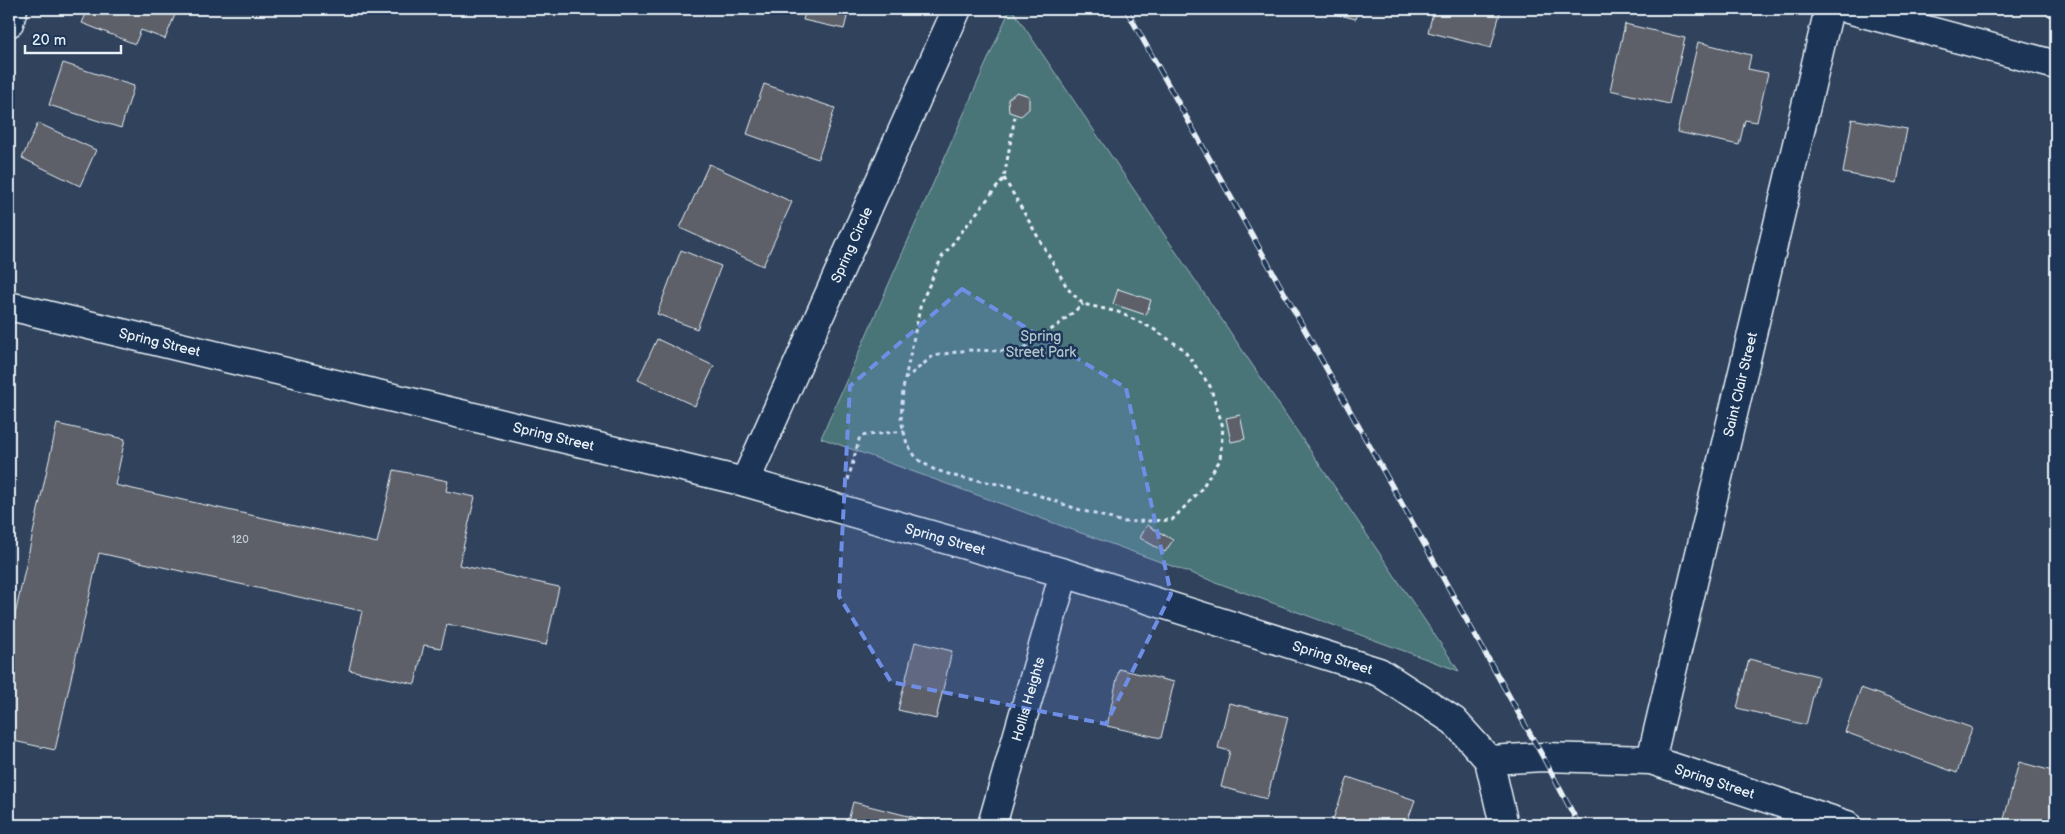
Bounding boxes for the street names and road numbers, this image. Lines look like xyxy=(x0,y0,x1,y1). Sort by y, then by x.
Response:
street label: Spring Circle xyxy=(827,204,876,285)
street label: Spring Street xyxy=(117,324,203,360)
street label: Saint Clair Street xyxy=(1719,330,1761,438)
street label: Spring Street xyxy=(511,418,597,454)
street label: Spring Street xyxy=(903,520,988,559)
street label: Spring Street xyxy=(1290,637,1375,678)
street label: Hollis Heights xyxy=(1008,655,1048,743)
street label: Spring Street xyxy=(1673,760,1757,802)

